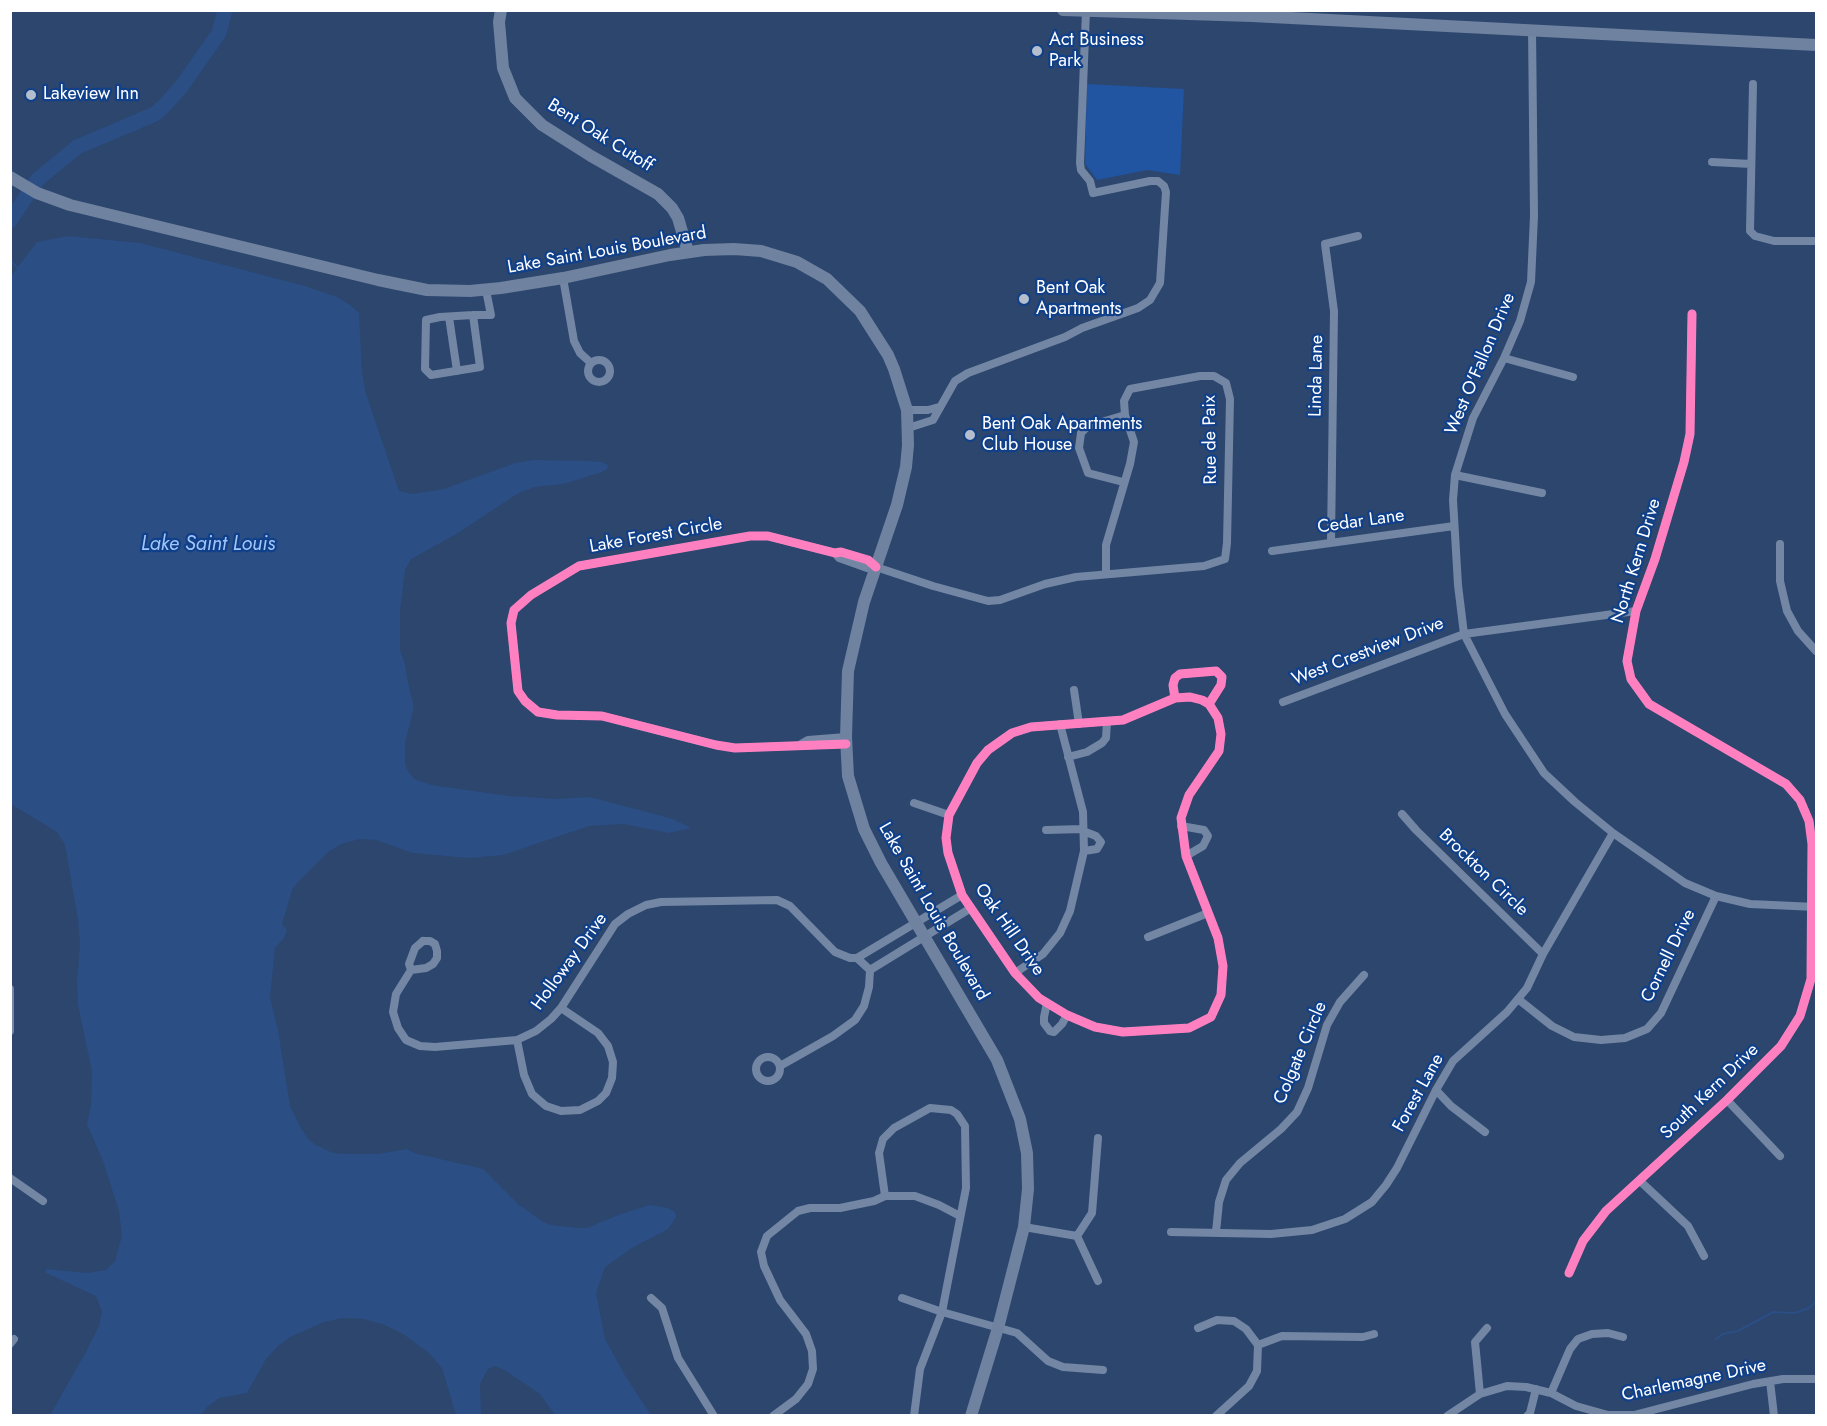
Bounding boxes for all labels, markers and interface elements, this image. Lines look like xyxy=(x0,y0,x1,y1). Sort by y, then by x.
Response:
place label: Act Business Park xyxy=(1049,30,1144,72)
marker: Act Business Park xyxy=(1030,44,1044,58)
place label: Lakeview Inn xyxy=(43,84,139,106)
marker: Lakeview Inn xyxy=(24,88,38,102)
street label: Bent Oak Cutoff xyxy=(543,95,657,177)
street label: Lake Saint Louis Boulevard xyxy=(506,223,708,279)
place label: Bent Oak Apartments xyxy=(1036,278,1122,320)
street label: West O'Fallon Drive xyxy=(1441,290,1521,438)
marker: Bent Oak Apartments xyxy=(1017,292,1031,306)
street label: Linda Lane xyxy=(1305,335,1329,417)
street label: Rue de Paix xyxy=(1199,395,1223,485)
place label: Bent Oak Apartments Club House xyxy=(982,414,1142,456)
marker: Bent Oak Apartments Club House xyxy=(963,428,977,442)
street label: North Kern Drive xyxy=(1608,496,1666,626)
street label: Cedar Lane xyxy=(1316,505,1406,539)
street label: Lake Forest Circle xyxy=(588,514,724,558)
water label: Lake Saint Louis xyxy=(141,533,275,557)
street label: West Crestview Drive xyxy=(1289,613,1447,691)
street label: Lake Saint Louis Boulevard xyxy=(873,819,993,1005)
street label: Brockton Circle xyxy=(1434,825,1532,921)
street label: Oak Hill Drive xyxy=(969,880,1049,980)
street label: Cornell Drive xyxy=(1637,906,1701,1006)
street label: Holloway Drive xyxy=(528,909,612,1015)
street label: Colgate Circle xyxy=(1270,999,1332,1107)
street label: South Kern Drive xyxy=(1656,1040,1764,1144)
street label: Forest Lane xyxy=(1389,1050,1449,1136)
street label: Charlemagne Drive xyxy=(1620,1355,1768,1407)

